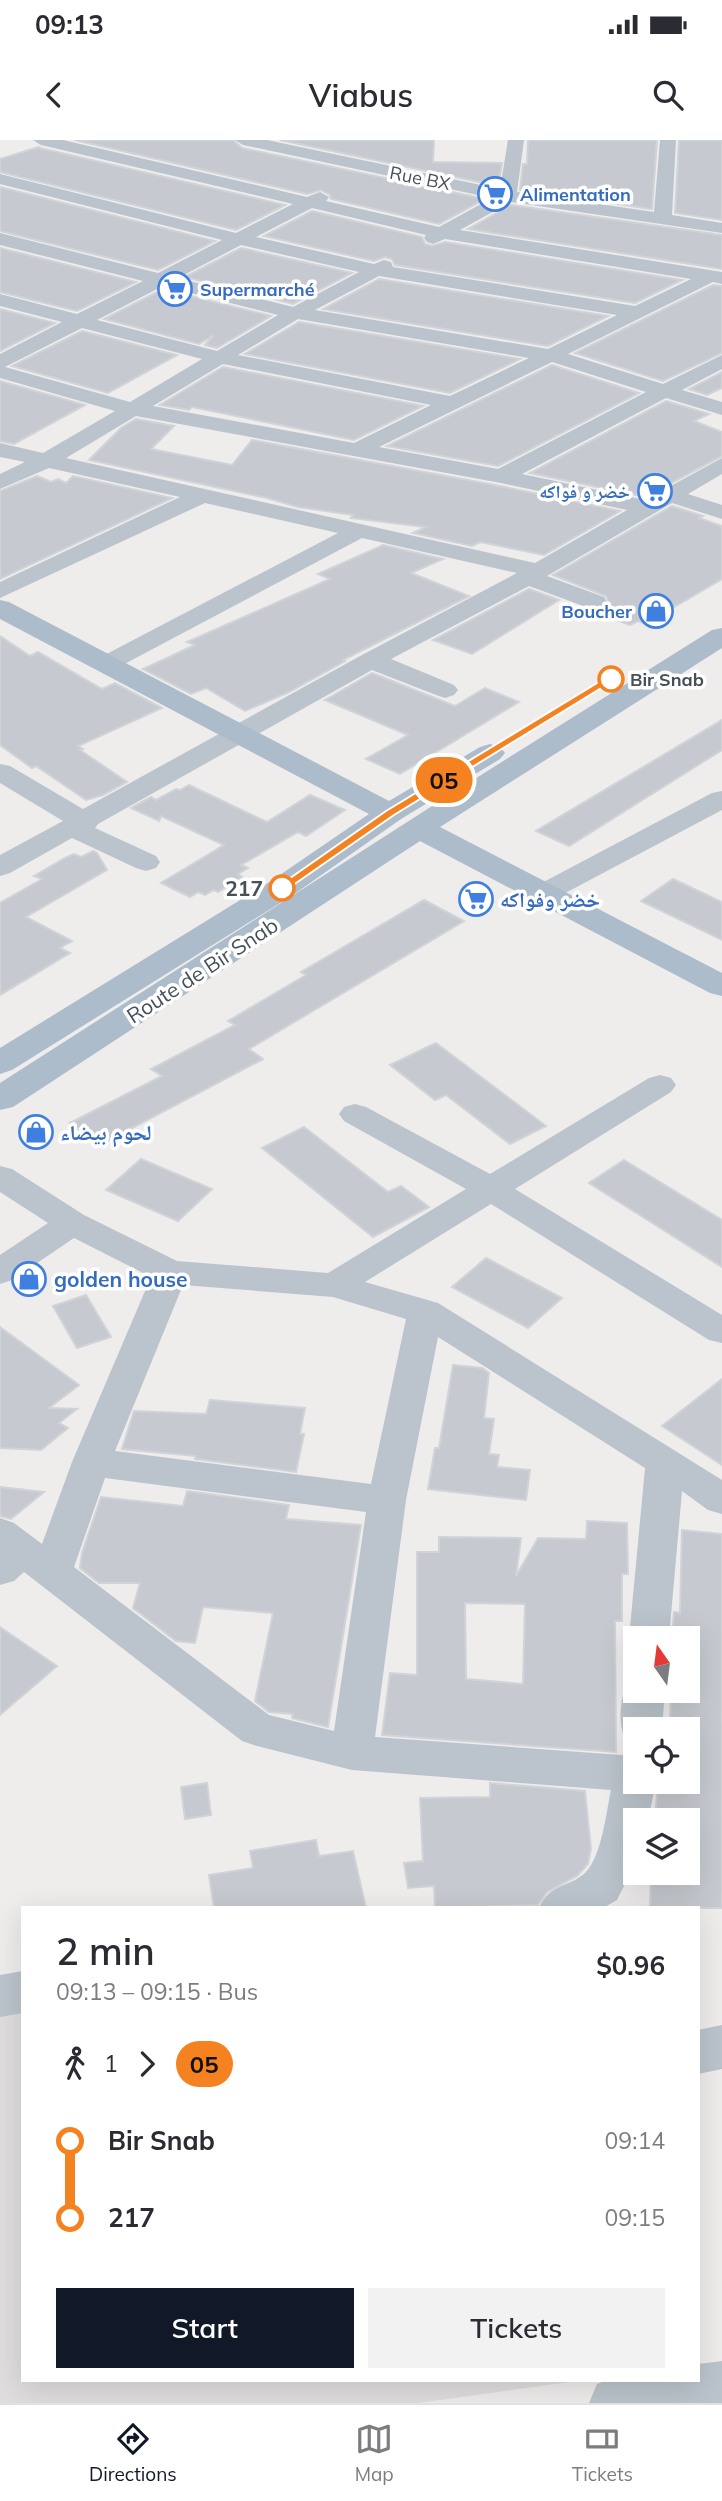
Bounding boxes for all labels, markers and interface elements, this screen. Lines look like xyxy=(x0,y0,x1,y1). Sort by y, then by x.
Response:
text: 09:13 xyxy=(35,8,104,41)
text: Viabus xyxy=(309,75,413,115)
icon: back xyxy=(35,76,73,114)
icon: search xyxy=(649,76,687,114)
street label: Rue BX xyxy=(388,161,452,195)
supermarket icon: Alimentation xyxy=(476,175,514,213)
place label: Alimentation xyxy=(520,183,631,206)
supermarket icon: Supermarché xyxy=(156,270,194,308)
place label: Supermarché xyxy=(200,278,315,301)
supermarket icon: خضر و فواكه xyxy=(636,472,674,510)
place label: خضر و فواكه xyxy=(539,480,630,503)
shop icon: Boucher xyxy=(637,592,675,630)
place label: Boucher xyxy=(561,600,633,623)
marker: Bir Snab xyxy=(598,666,624,692)
place label: Bir Snab xyxy=(630,668,704,691)
line badge: 05 xyxy=(412,757,476,803)
text: 05 xyxy=(430,765,458,795)
place label: 217 xyxy=(225,875,263,901)
marker: 217 xyxy=(269,875,295,901)
supermarket icon: خضر وفواكه xyxy=(457,880,495,918)
place label: خضر وفواكه xyxy=(500,886,600,912)
street label: Route de Bir Snab xyxy=(122,911,282,1029)
shop icon: لحوم بيضاء xyxy=(17,1113,55,1151)
place label: لحوم بيضاء xyxy=(60,1119,152,1147)
shop icon: golden house xyxy=(10,1260,48,1298)
place label: golden house xyxy=(54,1266,188,1292)
north arrow xyxy=(623,1626,700,1703)
map controls xyxy=(623,1626,700,1885)
button: locate xyxy=(623,1717,700,1794)
button: layers xyxy=(623,1808,700,1885)
text: 2 min xyxy=(56,1927,155,1975)
text: $0.96 xyxy=(596,1949,665,1982)
text: 09:13 – 09:15 · Bus xyxy=(56,1977,258,2006)
icon: walk xyxy=(56,2045,94,2083)
icon: forward xyxy=(128,2045,166,2083)
text: 1 xyxy=(104,2049,118,2078)
text: 05 xyxy=(190,2049,219,2079)
text: Bir Snab xyxy=(108,2124,215,2157)
text: 09:14 xyxy=(605,2126,665,2155)
text: 217 xyxy=(108,2201,155,2234)
text: 09:15 xyxy=(605,2203,665,2232)
button: Start xyxy=(56,2288,354,2368)
button: Tickets xyxy=(368,2288,665,2368)
tab: Directions xyxy=(89,2420,177,2486)
tab: Map xyxy=(355,2420,394,2486)
tab: Tickets xyxy=(572,2420,633,2486)

